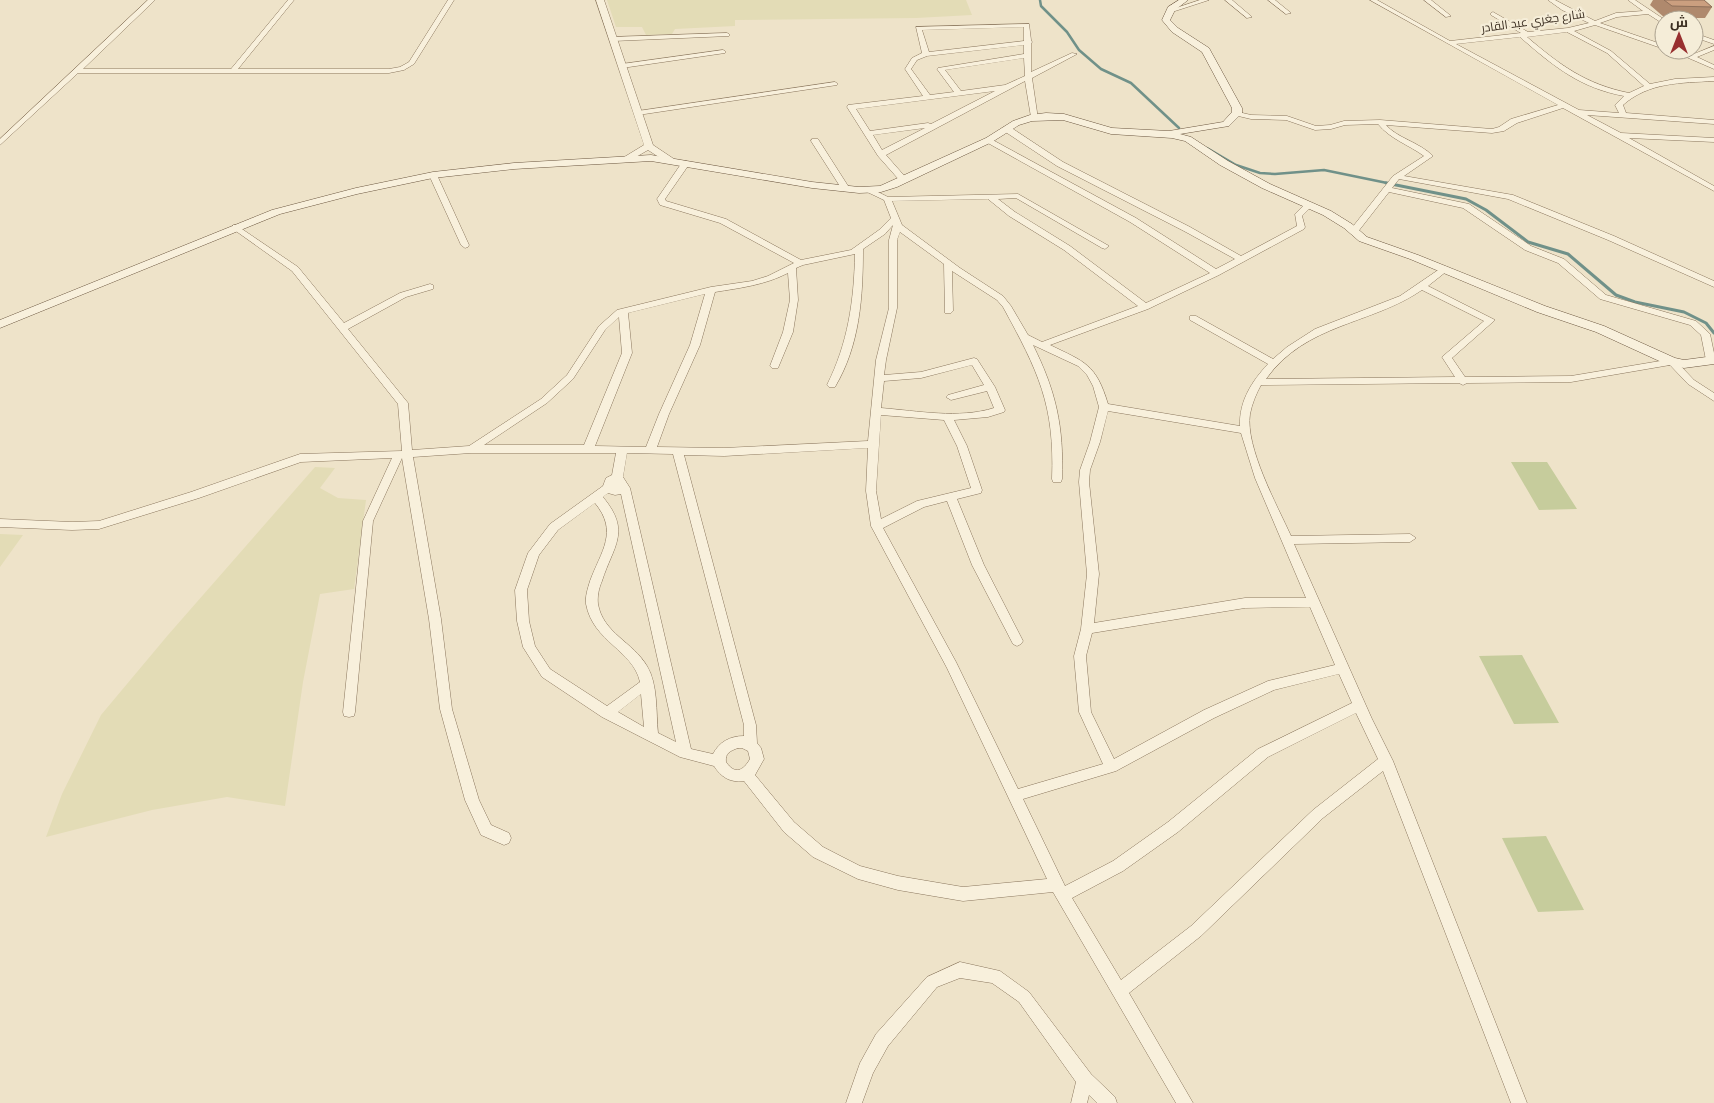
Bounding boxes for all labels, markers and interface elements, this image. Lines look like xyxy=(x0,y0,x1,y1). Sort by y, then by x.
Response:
street label: شارع جغري عبد القادر xyxy=(1479,6,1586,38)
north arrow xyxy=(1654,10,1704,60)
text: ش xyxy=(1670,12,1688,31)

